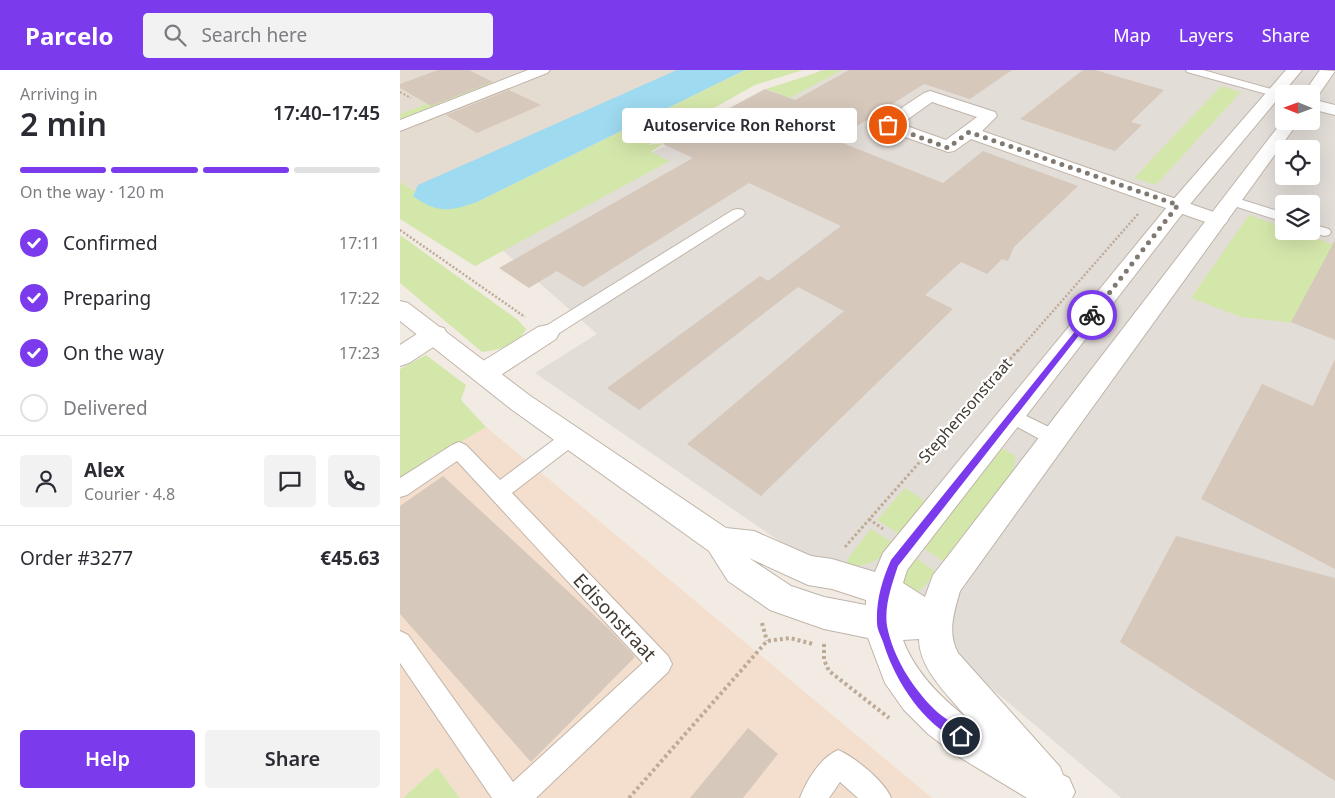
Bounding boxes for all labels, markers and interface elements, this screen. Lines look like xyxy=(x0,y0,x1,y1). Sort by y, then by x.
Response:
search box xyxy=(143,13,493,58)
text: Parcelo xyxy=(25,19,113,52)
icon: search xyxy=(161,21,189,49)
text: Search here xyxy=(201,22,307,48)
text: Map xyxy=(1113,23,1151,47)
text: Layers xyxy=(1179,23,1234,47)
text: Share xyxy=(1262,23,1310,47)
text: Arriving in xyxy=(20,83,98,105)
north arrow xyxy=(1275,85,1320,130)
map controls xyxy=(1275,85,1320,240)
text: 17:40–17:45 xyxy=(273,100,380,126)
text: 2 min xyxy=(20,102,107,145)
pin xyxy=(867,104,909,146)
callout: Autoservice Ron Rehorst xyxy=(623,108,858,142)
icon: bag xyxy=(874,111,902,139)
text: Autoservice Ron Rehorst xyxy=(644,114,835,136)
button: locate xyxy=(1275,140,1320,185)
text: On the way · 120 m xyxy=(20,181,164,203)
button: layers xyxy=(1275,195,1320,240)
icon: check xyxy=(20,229,48,257)
text: Confirmed xyxy=(63,230,158,256)
text: 17:11 xyxy=(339,232,380,254)
icon: check xyxy=(20,284,48,312)
text: Preparing xyxy=(63,285,151,311)
text: 17:22 xyxy=(339,287,380,309)
courier xyxy=(1067,290,1117,340)
icon: bike xyxy=(1078,301,1106,329)
icon: check xyxy=(20,339,48,367)
text: On the way xyxy=(63,340,164,366)
text: 17:23 xyxy=(339,342,380,364)
street label: Stephensonstraat xyxy=(913,352,1017,467)
text: Delivered xyxy=(63,395,148,421)
button: person xyxy=(20,455,72,507)
button: chat xyxy=(264,455,316,507)
button: phone xyxy=(328,455,380,507)
text: Alex xyxy=(84,457,125,483)
text: Courier · 4.8 xyxy=(84,483,175,505)
text: Order #3277 xyxy=(20,545,133,571)
text: €45.63 xyxy=(320,545,380,571)
street label: Edisonstraat xyxy=(568,568,662,667)
pin xyxy=(940,715,982,757)
icon: home xyxy=(947,722,975,750)
button: Help xyxy=(20,730,195,788)
button: Share xyxy=(205,730,380,788)

